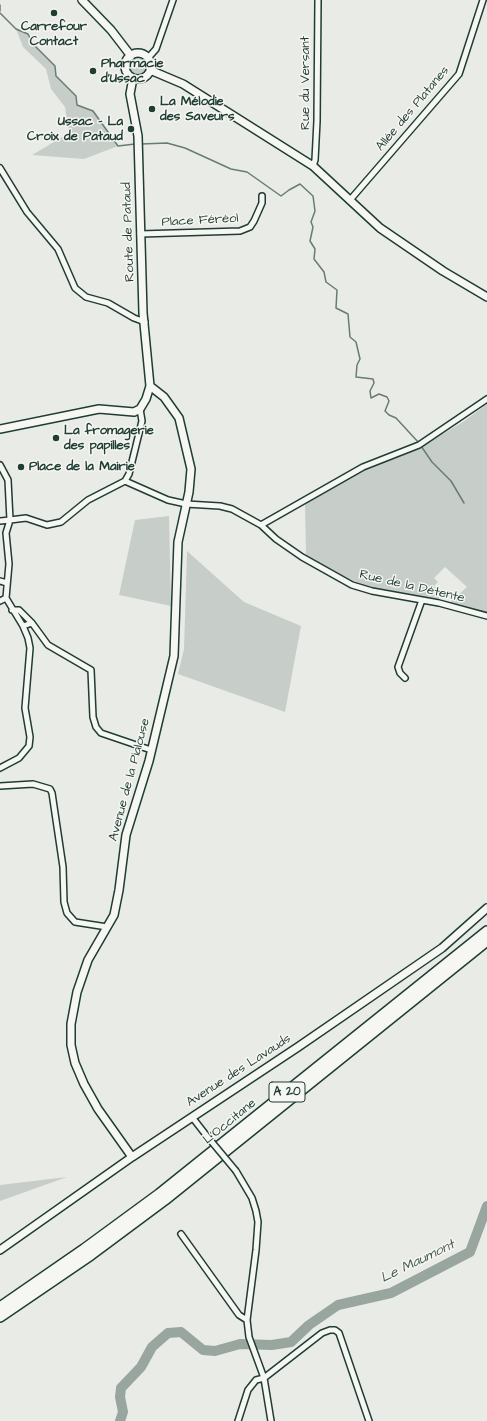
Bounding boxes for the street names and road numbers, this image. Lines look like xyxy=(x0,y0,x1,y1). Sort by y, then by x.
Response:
street label: Rue du Versant xyxy=(298,36,314,130)
street label: Allée des Platanes xyxy=(373,63,453,155)
street label: Route de Pataud xyxy=(119,182,139,282)
street label: Place Féréol xyxy=(161,211,239,231)
street label: Rue de la Détente xyxy=(358,567,466,607)
street label: Avenue de la Pialouse xyxy=(106,717,154,843)
street label: Avenue des Lavauds xyxy=(184,1031,294,1111)
road number: A 20 xyxy=(269,1082,305,1102)
street label: L'Occitane xyxy=(200,1096,260,1148)

